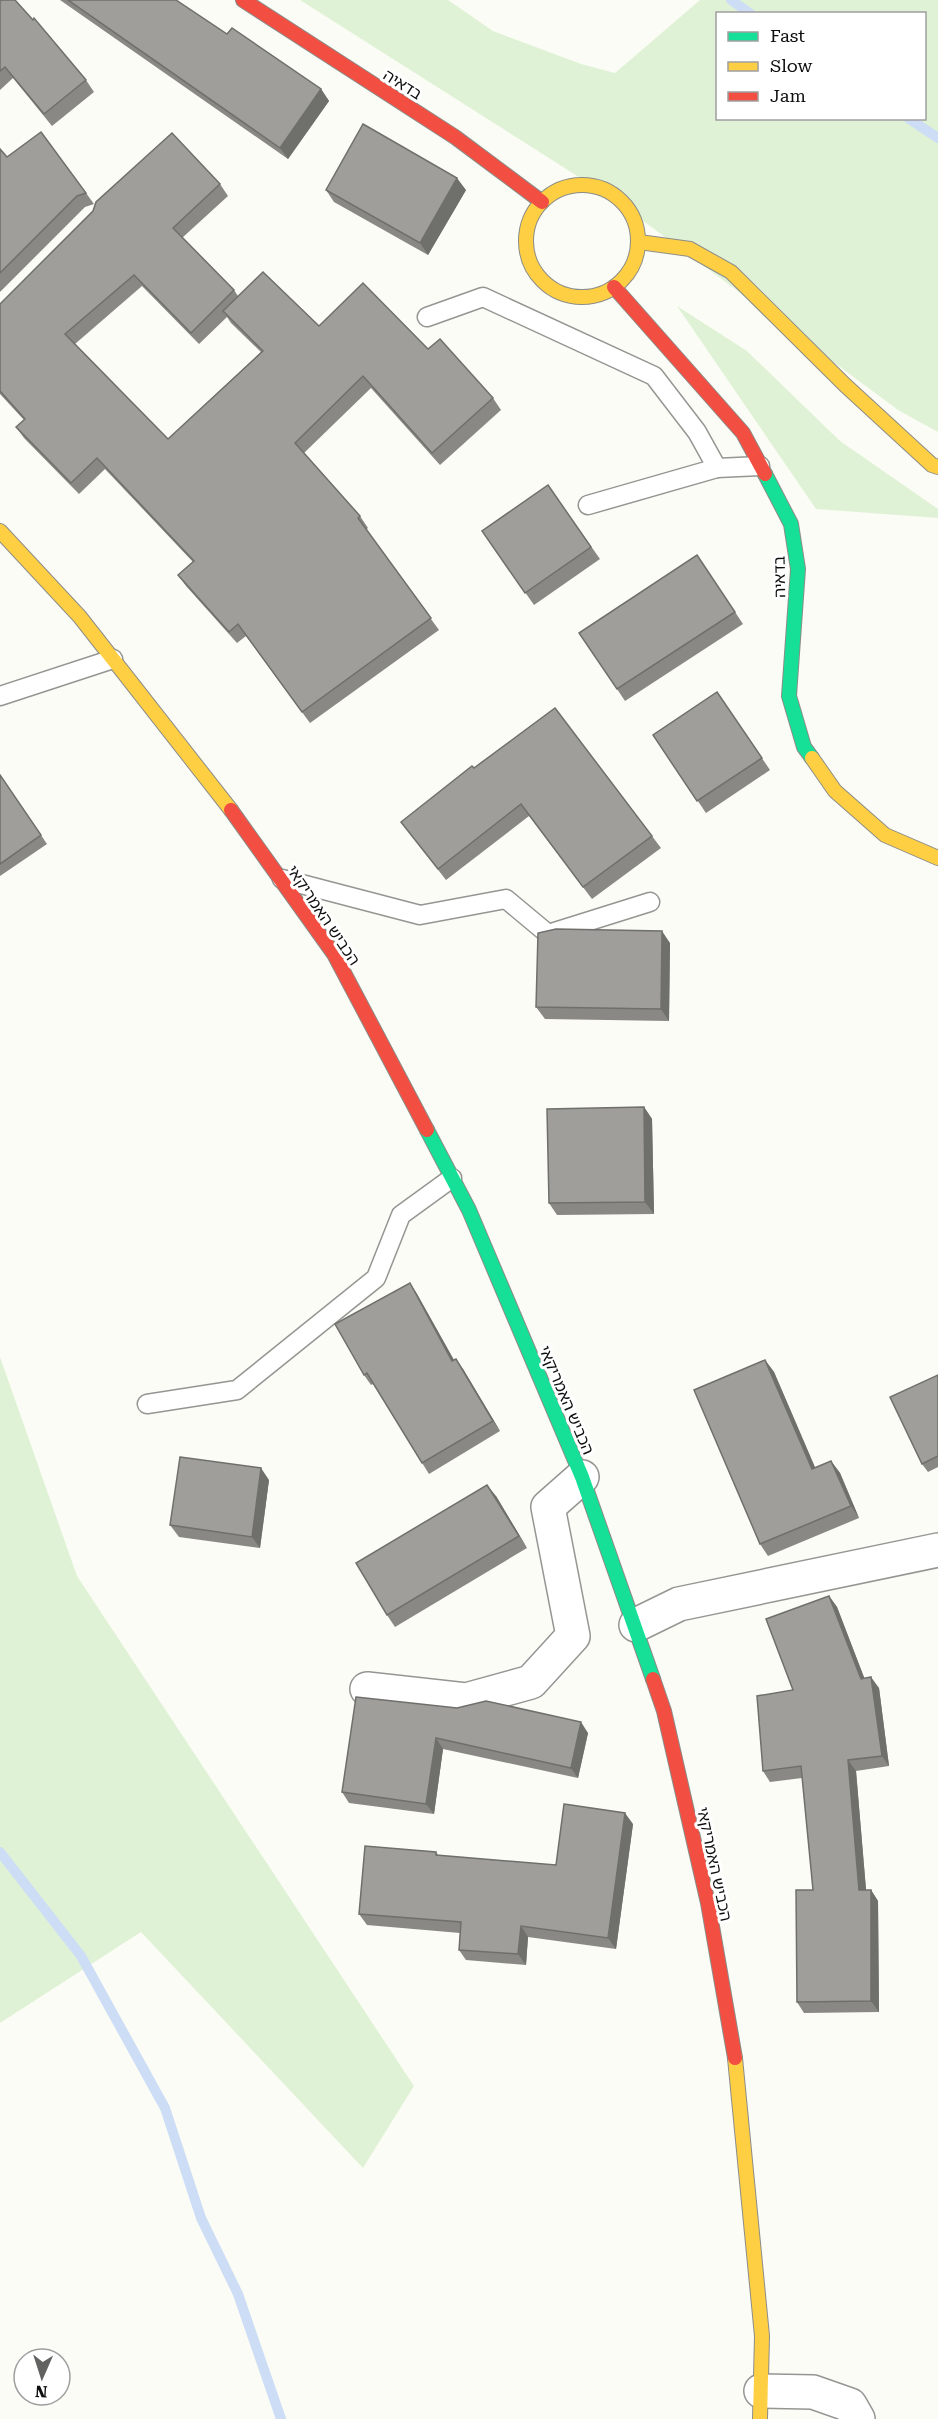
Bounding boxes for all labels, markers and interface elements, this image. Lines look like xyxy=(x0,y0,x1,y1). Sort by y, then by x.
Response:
legend xyxy=(716,12,926,120)
text: Fast xyxy=(770,25,805,46)
text: Slow xyxy=(770,55,812,76)
street label: בדאיה xyxy=(380,65,426,104)
text: Jam xyxy=(770,85,806,106)
street label: בדאיה xyxy=(770,556,789,598)
street label: הכביש האמריקאי xyxy=(283,862,364,969)
street label: הכביש האמריקאי xyxy=(535,1343,598,1457)
street label: הכביש האמריקאי xyxy=(693,1805,736,1923)
north arrow xyxy=(12,2347,72,2407)
text: N xyxy=(35,2382,48,2401)

